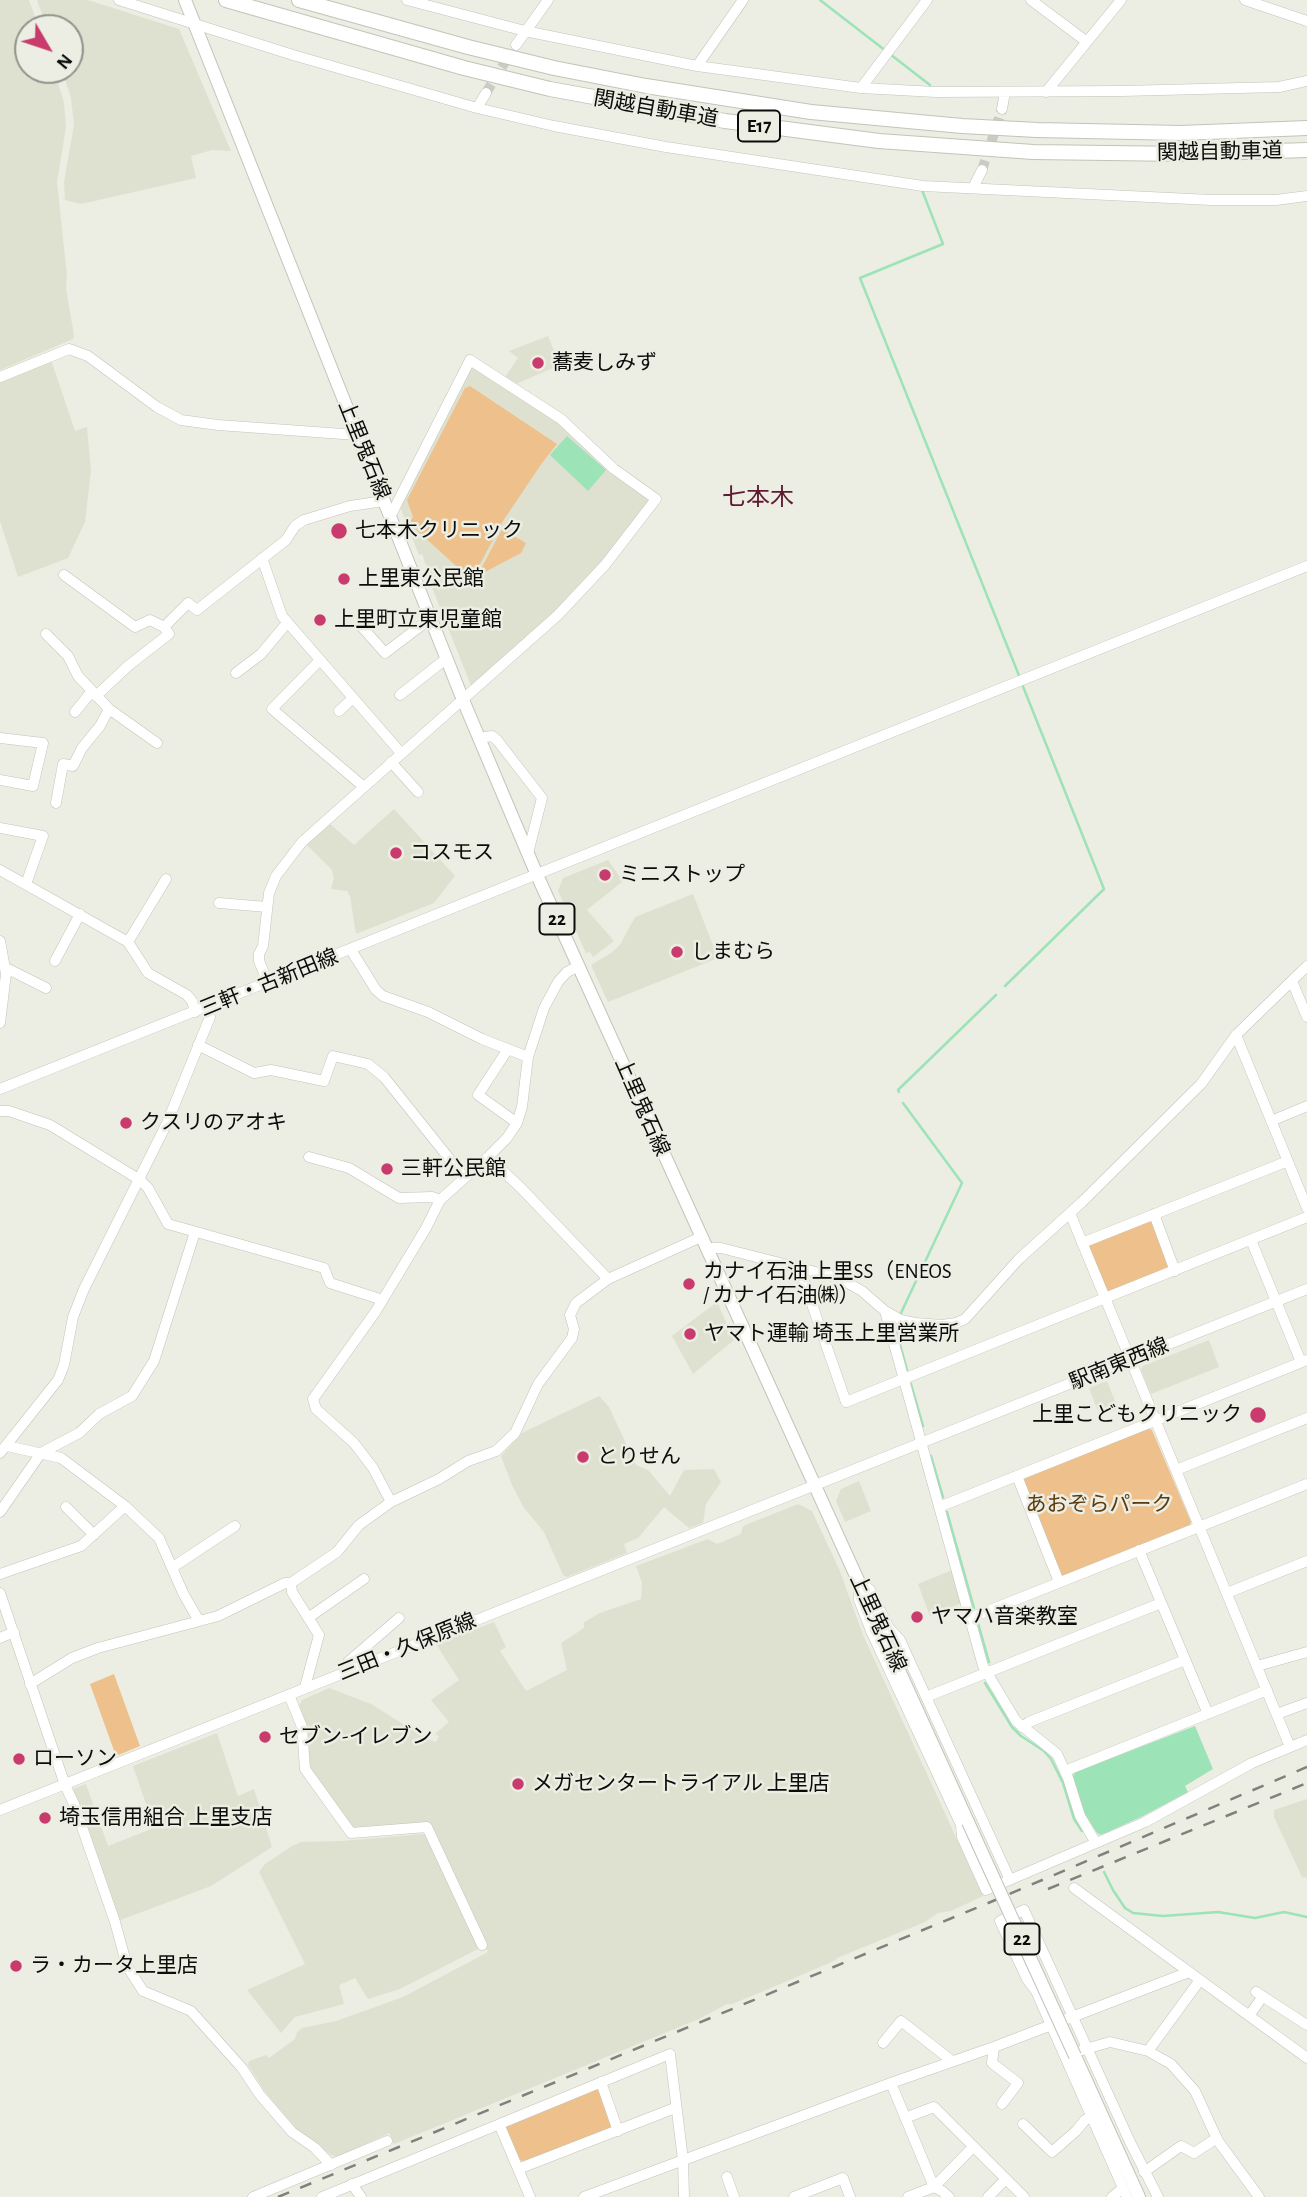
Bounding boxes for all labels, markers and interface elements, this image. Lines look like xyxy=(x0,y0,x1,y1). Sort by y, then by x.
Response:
north arrow xyxy=(14,14,84,84)
text: N xyxy=(53,50,76,72)
street label: 関越自動車道 xyxy=(592,86,720,132)
road number: E17 xyxy=(738,110,780,142)
street label: 関越自動車道 xyxy=(1157,138,1283,166)
place label: 蕎麦しみず xyxy=(552,350,657,376)
marker: 蕎麦しみず xyxy=(530,355,546,371)
street label: 上里鬼石線 xyxy=(333,397,395,503)
district label: 七本木 xyxy=(722,484,794,512)
place label: 七本木クリニック xyxy=(355,518,523,544)
marker: 七本木クリニック xyxy=(329,521,349,541)
place label: 上里東公民館 xyxy=(358,566,484,592)
marker: 上里東公民館 xyxy=(336,571,352,587)
place label: 上里町立東児童館 xyxy=(334,607,502,633)
marker: 上里町立東児童館 xyxy=(312,612,328,628)
place label: コスモス xyxy=(410,840,494,866)
marker: コスモス xyxy=(388,845,404,861)
place label: ミニストップ xyxy=(619,862,745,888)
marker: ミニストップ xyxy=(597,867,613,883)
road number: 22 xyxy=(540,903,574,934)
place label: しまむら xyxy=(691,939,775,965)
street label: 三軒・古新田線 xyxy=(196,944,342,1022)
marker: しまむら xyxy=(669,944,685,960)
street label: 上里鬼石線 xyxy=(609,1054,675,1160)
place label: クスリのアオキ xyxy=(140,1110,287,1136)
marker: クスリのアオキ xyxy=(118,1115,134,1131)
place label: 三軒公民館 xyxy=(401,1156,506,1182)
marker: 三軒公民館 xyxy=(379,1161,395,1177)
place label: カナイ石油 上里SS（ENEOS / カナイ石油㈱） xyxy=(703,1259,952,1309)
marker: カナイ石油 上里SS（ENEOS / カナイ石油㈱） xyxy=(681,1276,697,1292)
place label: ヤマト運輸 埼玉上里営業所 xyxy=(704,1321,959,1347)
marker: ヤマト運輸 埼玉上里営業所 xyxy=(682,1326,698,1342)
street label: 駅南東西線 xyxy=(1066,1333,1172,1395)
place label: 上里こどもクリニック xyxy=(1032,1402,1242,1428)
marker: 上里こどもクリニック xyxy=(1248,1405,1268,1425)
place label: とりせん xyxy=(597,1444,681,1470)
marker: とりせん xyxy=(575,1449,591,1465)
park label: あおぞらパーク xyxy=(1026,1492,1172,1518)
street label: 上里鬼石線 xyxy=(844,1570,912,1676)
place label: ヤマハ音楽教室 xyxy=(931,1604,1078,1630)
street label: 三田・久保原線 xyxy=(334,1608,480,1686)
marker: ヤマハ音楽教室 xyxy=(909,1609,925,1625)
place label: セブン-イレブン xyxy=(279,1724,432,1750)
marker: セブン-イレブン xyxy=(257,1729,273,1745)
place label: ローソン xyxy=(33,1746,117,1772)
marker: ローソン xyxy=(11,1751,27,1767)
place label: メガセンタートライアル 上里店 xyxy=(532,1771,829,1797)
marker: メガセンタートライアル 上里店 xyxy=(510,1776,526,1792)
place label: 埼玉信用組合 上里支店 xyxy=(59,1805,272,1831)
marker: 埼玉信用組合 上里支店 xyxy=(37,1810,53,1826)
road number: 22 xyxy=(1004,1924,1040,1954)
place label: ラ・カータ上里店 xyxy=(30,1953,198,1979)
marker: ラ・カータ上里店 xyxy=(8,1958,24,1974)

